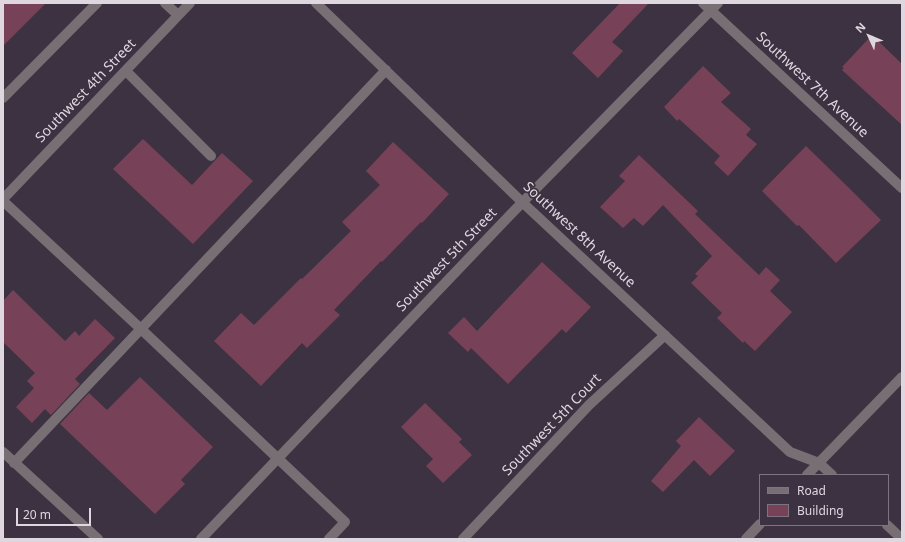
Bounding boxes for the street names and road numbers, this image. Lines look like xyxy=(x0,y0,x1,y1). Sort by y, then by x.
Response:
street label: Southwest 7th Avenue xyxy=(752,29,872,141)
street label: Southwest 4th Street xyxy=(32,36,140,146)
street label: Southwest 8th Avenue xyxy=(519,179,639,291)
street label: Southwest 5th Street xyxy=(393,205,501,315)
street label: Southwest 5th Court xyxy=(499,371,605,479)

